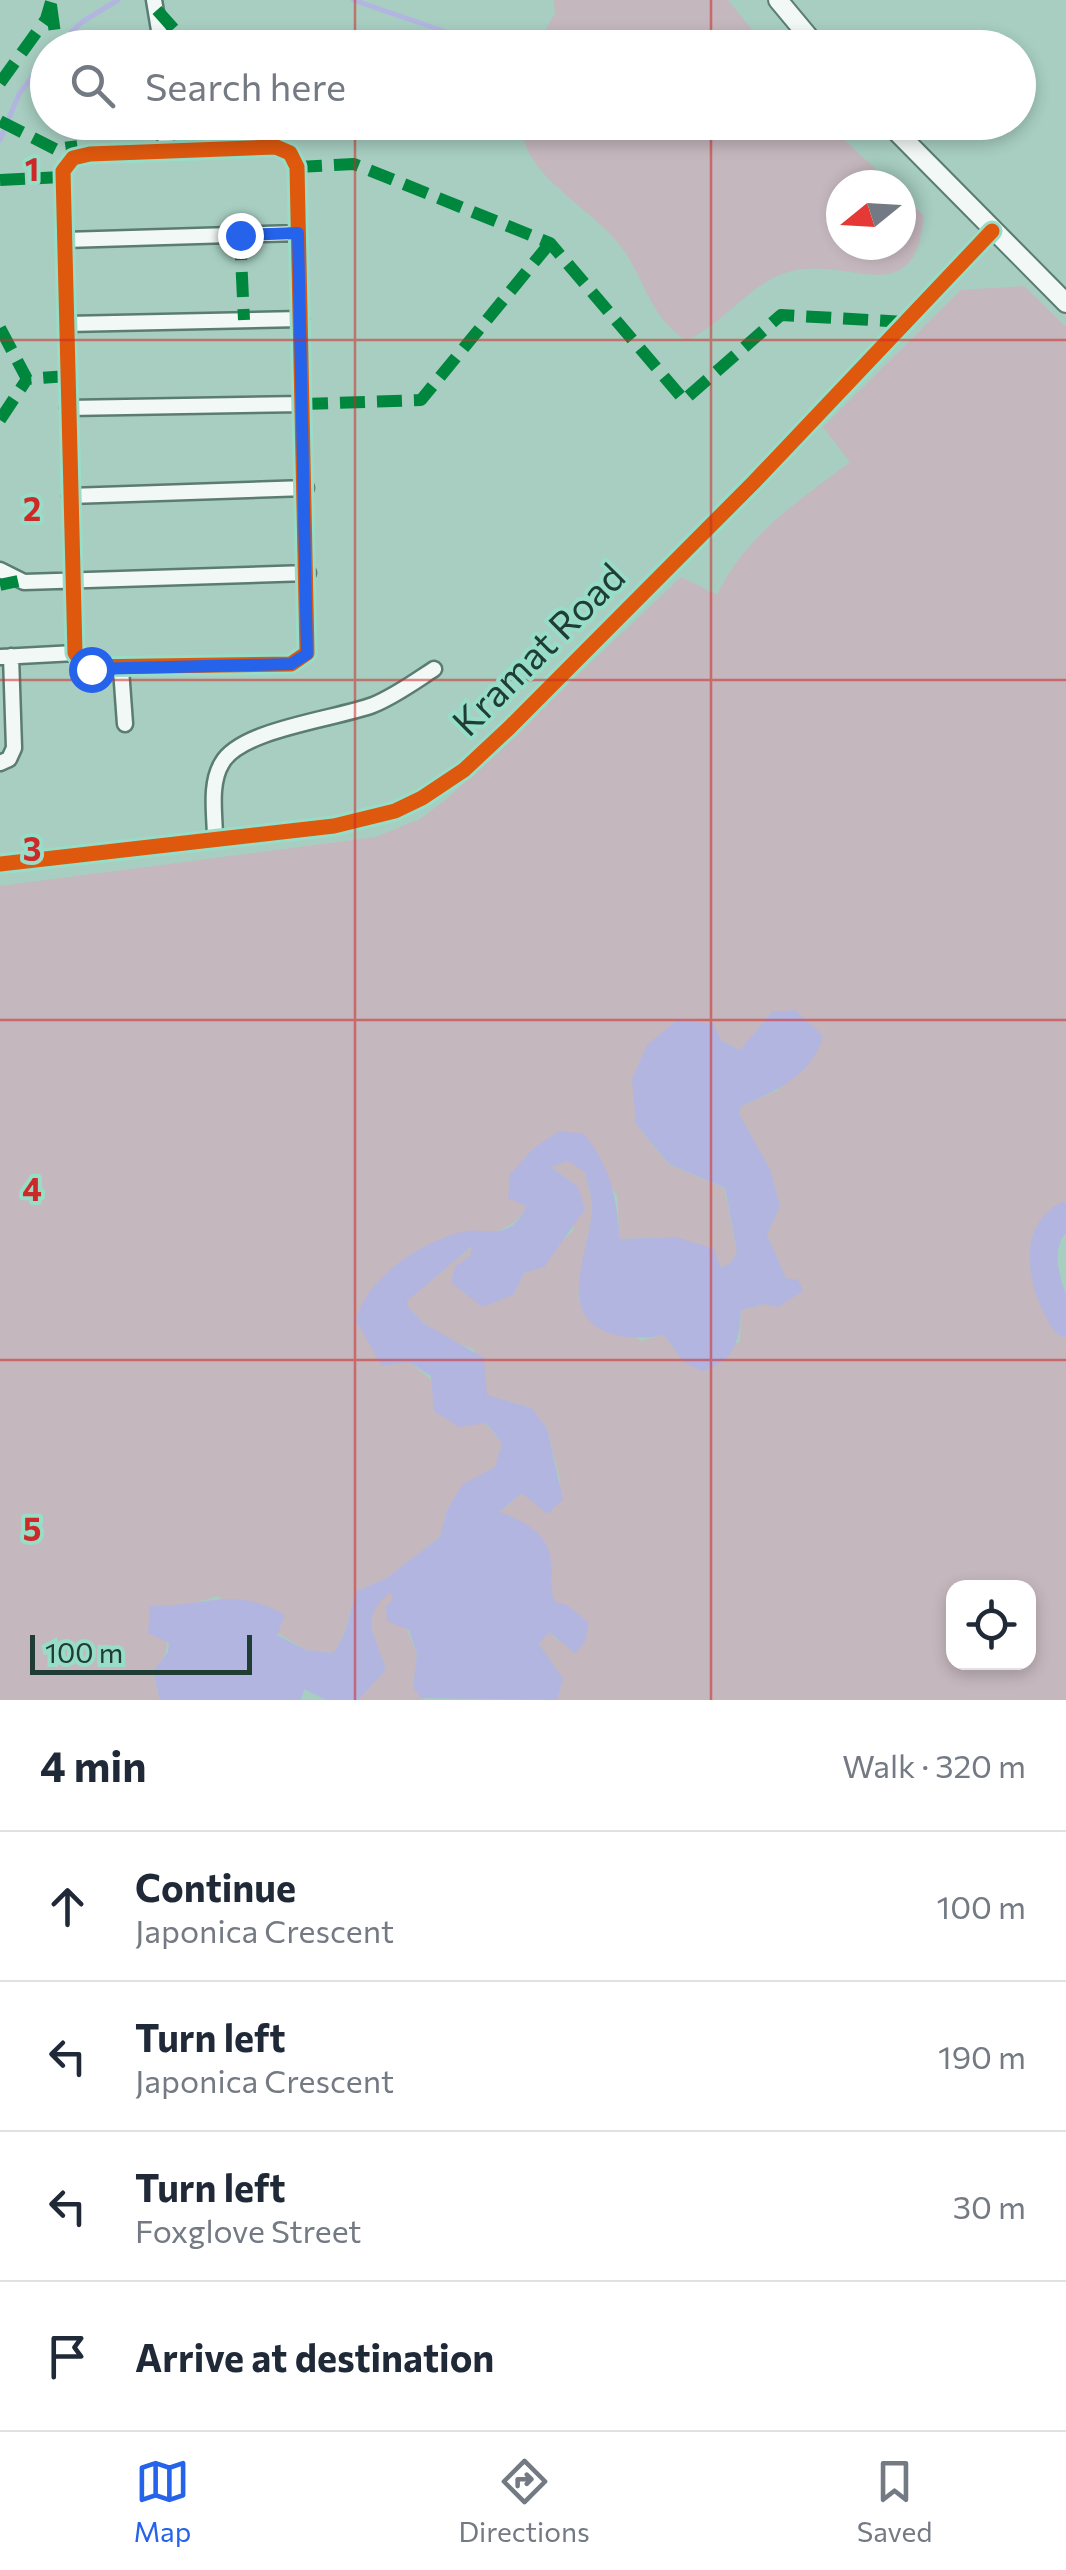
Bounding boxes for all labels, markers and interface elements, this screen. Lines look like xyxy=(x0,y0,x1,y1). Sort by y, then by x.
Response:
search box xyxy=(30,30,1036,140)
icon: search xyxy=(65,58,120,113)
text: Search here xyxy=(145,62,346,109)
text: 1 xyxy=(25,148,39,188)
north arrow xyxy=(826,170,916,260)
route end xyxy=(218,213,264,259)
text: 2 xyxy=(23,488,41,528)
street label: Kramat Road xyxy=(441,552,633,744)
route start xyxy=(69,647,115,693)
text: 3 xyxy=(23,828,41,868)
text: 4 xyxy=(22,1168,42,1208)
text: 5 xyxy=(23,1508,41,1548)
map controls xyxy=(946,1580,1036,1670)
button: locate xyxy=(946,1580,1036,1670)
scale bar xyxy=(30,1630,252,1674)
text: 100 m xyxy=(45,1635,123,1669)
text: 4 min xyxy=(40,1739,146,1791)
text: Walk · 320 m xyxy=(842,1745,1026,1785)
text: Continue xyxy=(135,1863,296,1910)
icon: ahead xyxy=(40,1879,95,1934)
text: 100 m xyxy=(937,1886,1026,1926)
text: Japonica Crescent xyxy=(135,1910,394,1950)
text: Turn left xyxy=(135,2013,286,2060)
icon: left xyxy=(40,2029,95,2084)
text: 190 m xyxy=(938,2036,1026,2076)
text: Japonica Crescent xyxy=(135,2060,394,2100)
text: Turn left xyxy=(135,2163,286,2210)
icon: left xyxy=(40,2179,95,2234)
text: 30 m xyxy=(953,2186,1026,2226)
text: Foxglove Street xyxy=(135,2210,361,2250)
icon: arrive xyxy=(40,2329,95,2384)
text: Arrive at destination xyxy=(135,2333,494,2380)
tab: Map xyxy=(134,2454,191,2548)
tab: Directions xyxy=(458,2454,590,2548)
tab: Saved xyxy=(857,2454,932,2548)

